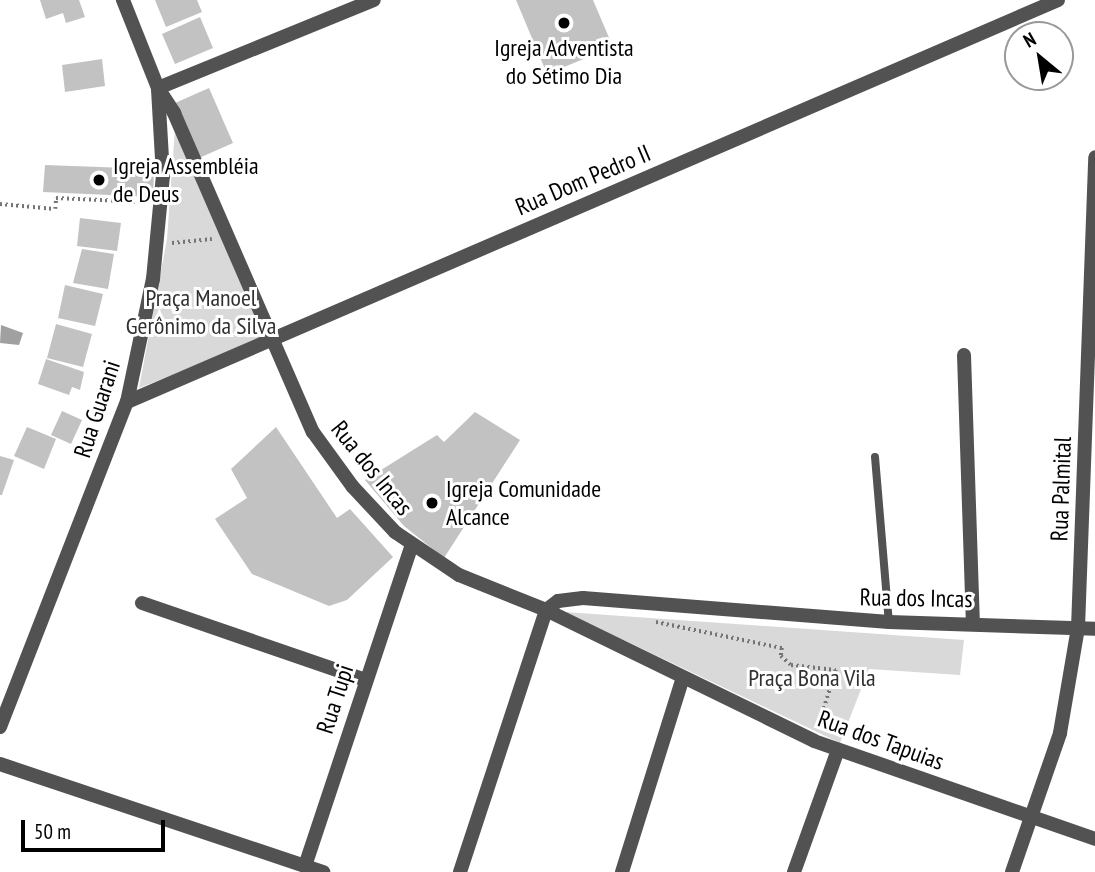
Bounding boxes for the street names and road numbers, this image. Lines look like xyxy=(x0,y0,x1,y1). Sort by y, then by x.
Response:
street label: Rua Dom Pedro II xyxy=(511,139,655,221)
street label: Rua Guarani xyxy=(68,357,126,461)
street label: Rua dos Incas xyxy=(325,415,419,521)
street label: Rua Palmital xyxy=(1045,436,1077,542)
street label: Rua dos Incas xyxy=(859,583,973,613)
street label: Rua Tupi xyxy=(310,661,360,737)
street label: Rua dos Tapuias xyxy=(814,704,948,776)

